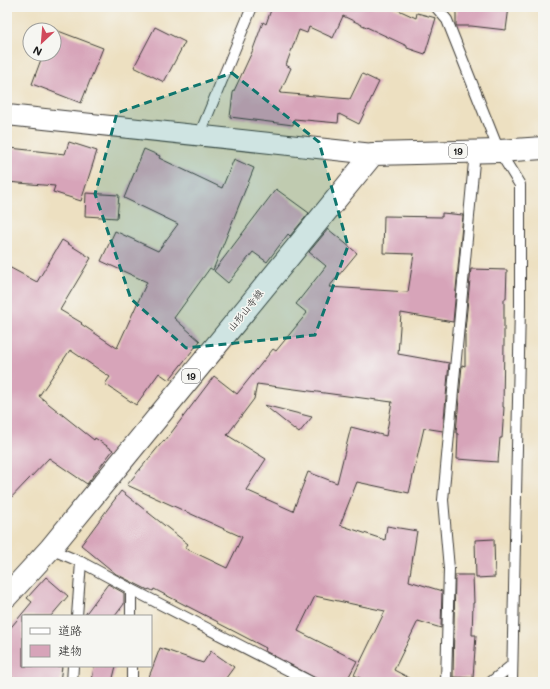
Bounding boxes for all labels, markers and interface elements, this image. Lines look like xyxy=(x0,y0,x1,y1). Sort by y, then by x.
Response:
north arrow xyxy=(22,22,62,62)
text: N xyxy=(30,43,44,60)
road number: 19 xyxy=(449,144,467,158)
street label: 山形山寺線 xyxy=(224,286,266,334)
road number: 19 xyxy=(182,369,200,383)
legend xyxy=(22,615,152,667)
text: 道路 xyxy=(58,622,82,638)
text: 建物 xyxy=(58,642,82,658)

